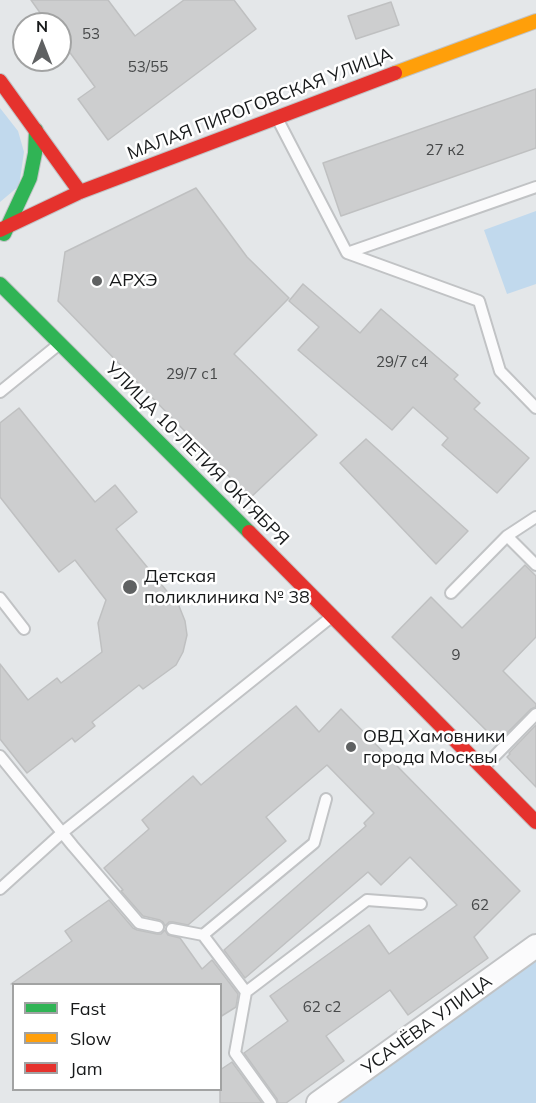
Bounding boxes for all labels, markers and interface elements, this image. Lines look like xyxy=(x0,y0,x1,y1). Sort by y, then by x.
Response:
north arrow xyxy=(12,12,72,72)
text: N xyxy=(36,16,48,36)
house number: 53 xyxy=(82,25,100,43)
street label: МАЛАЯ ПИРОГОВСКАЯ УЛИЦА xyxy=(124,43,396,165)
house number: 53/55 xyxy=(128,58,168,76)
house number: 27 к2 xyxy=(426,141,464,159)
place label: АРХЭ xyxy=(109,270,158,292)
marker: АРХЭ xyxy=(90,274,104,288)
house number: 29/7 с4 xyxy=(376,353,428,371)
street label: УЛИЦА 10-ЛЕТИЯ ОКТЯБРЯ xyxy=(101,358,293,550)
house number: 29/7 с1 xyxy=(166,365,218,383)
place label: Детская поликлиника № 38 xyxy=(144,566,310,608)
marker: Детская поликлиника № 38 xyxy=(121,578,139,596)
house number: 9 xyxy=(452,646,460,664)
place label: ОВД Хамовники города Москвы xyxy=(363,726,506,768)
marker: ОВД Хамовники города Москвы xyxy=(344,740,358,754)
house number: 62 xyxy=(471,896,489,914)
street label: УСАЧЁВА УЛИЦА xyxy=(358,970,496,1080)
legend xyxy=(12,983,222,1091)
text: Fast xyxy=(70,997,106,1020)
house number: 62 с2 xyxy=(303,998,341,1016)
text: Slow xyxy=(70,1027,111,1050)
text: Jam xyxy=(70,1057,103,1080)

